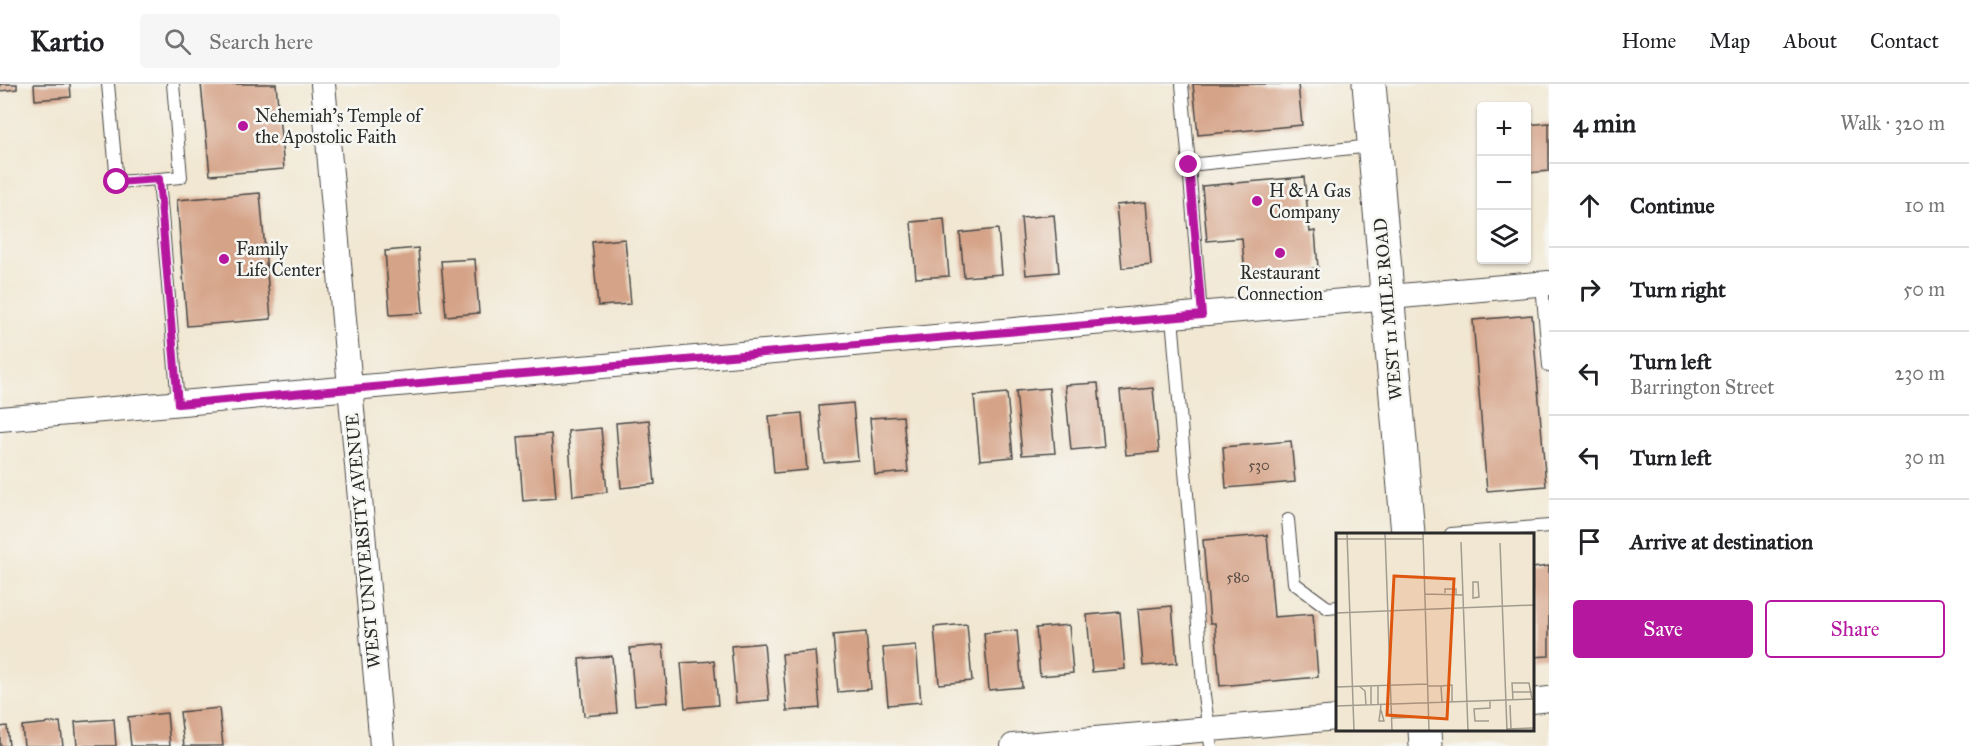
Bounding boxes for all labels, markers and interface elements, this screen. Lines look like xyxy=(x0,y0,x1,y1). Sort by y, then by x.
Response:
search box xyxy=(140,14,560,68)
text: Kartio xyxy=(30,24,104,59)
icon: search xyxy=(161,25,194,58)
text: Search here xyxy=(209,28,313,55)
text: Home xyxy=(1621,28,1676,54)
text: Map xyxy=(1709,28,1750,54)
text: About xyxy=(1783,28,1837,54)
text: Contact xyxy=(1870,28,1939,54)
map controls xyxy=(1477,102,1531,264)
button: + xyxy=(1477,102,1531,156)
place label: Nehemiah's Temple of the Apostolic Faith xyxy=(255,105,424,148)
text: 4 min xyxy=(1573,107,1636,139)
text: Walk · 320 m xyxy=(1840,111,1945,135)
marker: Nehemiah's Temple of the Apostolic Faith xyxy=(236,119,250,133)
route end xyxy=(1175,151,1201,177)
button: − xyxy=(1477,156,1531,210)
route start xyxy=(103,168,129,194)
place label: H & A Gas Company xyxy=(1269,180,1351,223)
icon: ahead xyxy=(1573,189,1606,222)
text: Continue xyxy=(1630,192,1715,219)
text: 10 m xyxy=(1904,193,1945,217)
marker: H & A Gas Company xyxy=(1250,194,1264,208)
button: layers xyxy=(1477,210,1531,264)
street label: WEST 11 MILE ROAD xyxy=(1369,217,1407,401)
place label: Family Life Center xyxy=(236,238,322,281)
marker: Restaurant Connection xyxy=(1273,246,1287,260)
marker: Family Life Center xyxy=(217,252,231,266)
place label: Restaurant Connection xyxy=(1237,262,1323,305)
icon: right xyxy=(1573,273,1606,306)
text: Turn right xyxy=(1630,276,1726,303)
text: 50 m xyxy=(1903,277,1945,301)
text: Turn left xyxy=(1630,348,1712,375)
icon: left xyxy=(1573,357,1606,390)
text: 230 m xyxy=(1894,361,1945,385)
text: Barrington Street xyxy=(1630,375,1774,399)
street label: WEST UNIVERSITY AVENUE xyxy=(341,412,385,670)
icon: left xyxy=(1573,441,1606,474)
text: Turn left xyxy=(1630,444,1712,471)
text: 30 m xyxy=(1904,445,1945,469)
house number: 530 xyxy=(1248,456,1270,474)
icon: arrive xyxy=(1573,525,1606,558)
text: Arrive at destination xyxy=(1630,528,1813,555)
inset map xyxy=(1336,533,1534,731)
house number: 580 xyxy=(1226,568,1250,586)
button: Save xyxy=(1573,600,1753,658)
button: Share xyxy=(1765,600,1945,658)

